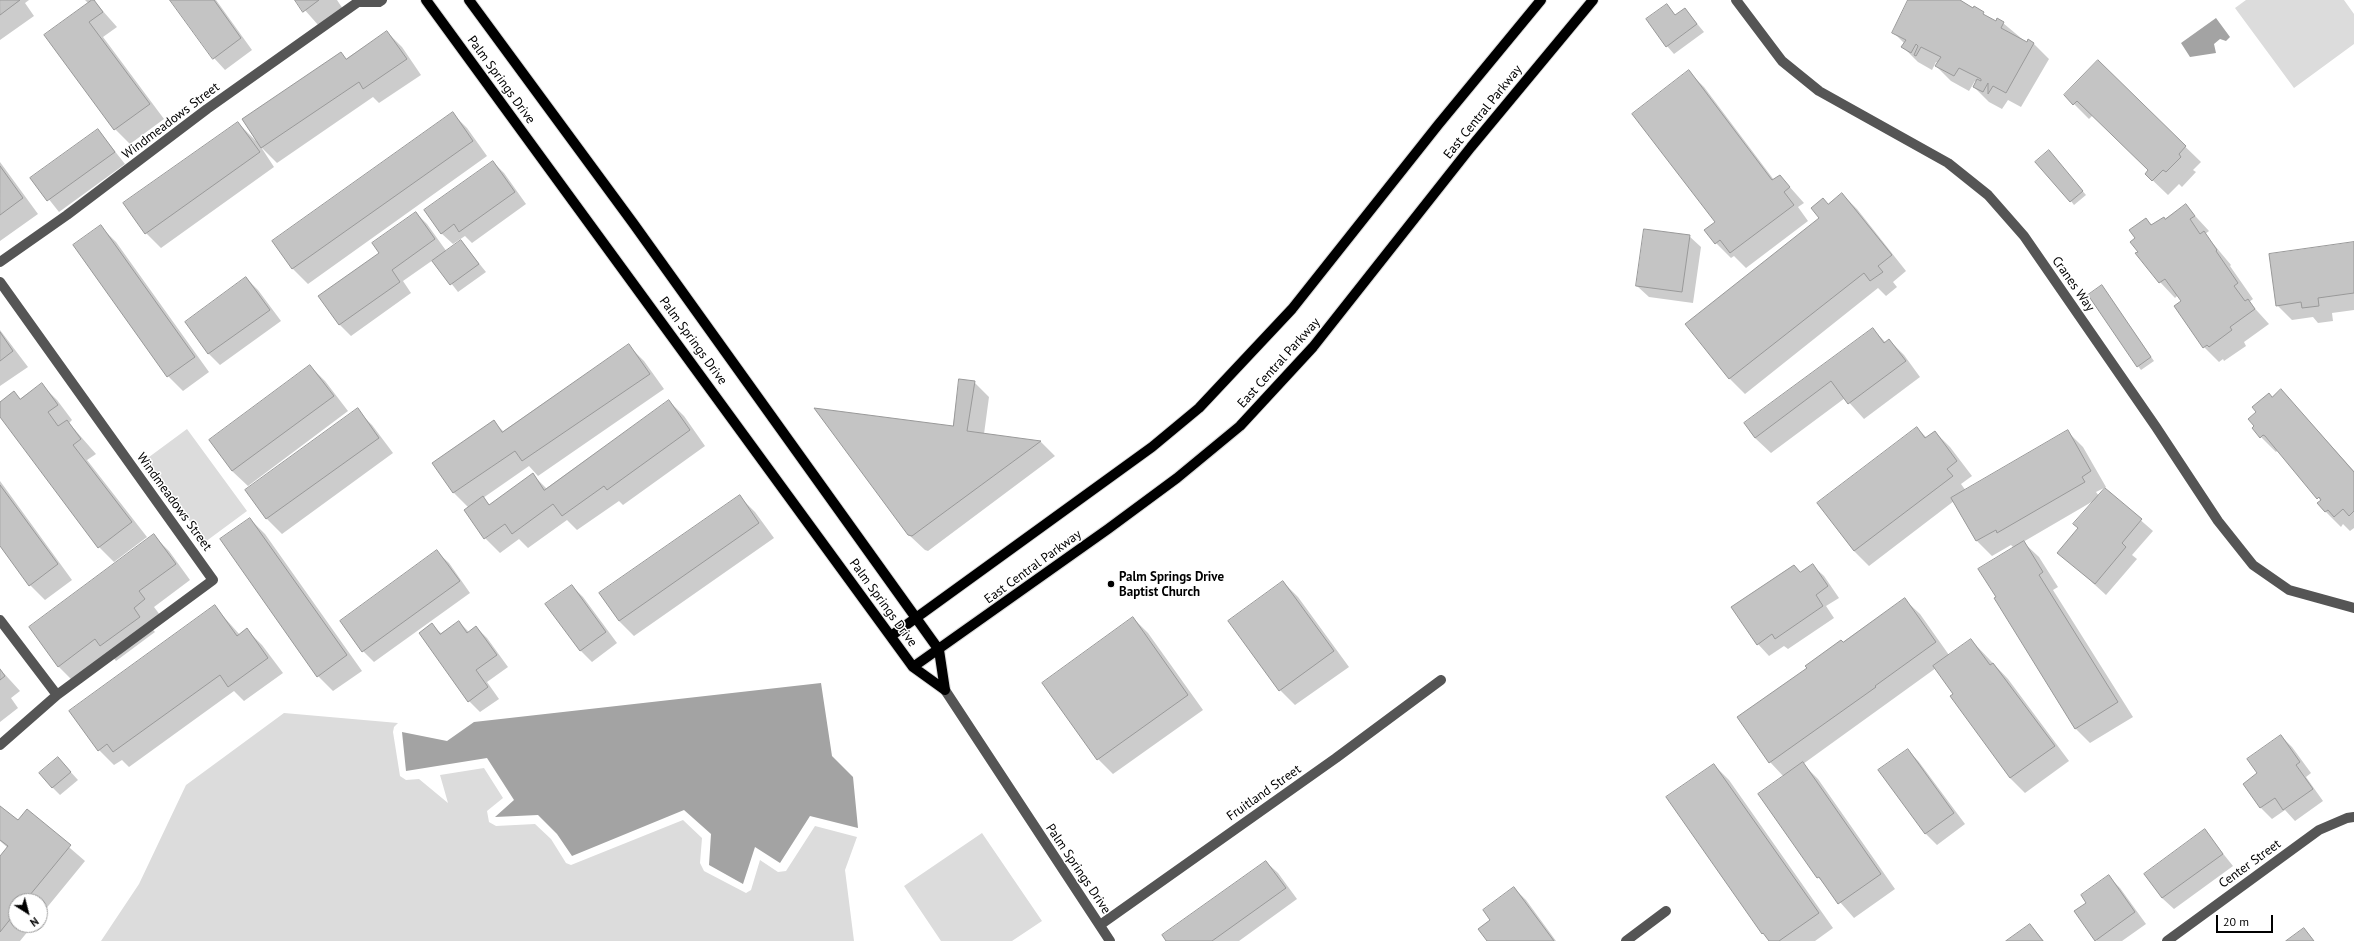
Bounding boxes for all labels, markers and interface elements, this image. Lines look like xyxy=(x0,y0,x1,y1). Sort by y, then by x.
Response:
street label: Palm Springs Drive xyxy=(464,33,538,127)
street label: East Central Parkway xyxy=(1440,62,1526,162)
street label: Windmeadows Street xyxy=(119,79,223,163)
street label: Cranes Way xyxy=(2048,254,2098,314)
street label: Palm Springs Drive xyxy=(656,294,730,388)
street label: East Central Parkway xyxy=(1234,315,1324,411)
street label: Windmeadows Street xyxy=(133,450,215,554)
street label: East Central Parkway xyxy=(982,527,1084,607)
street label: Palm Springs Drive xyxy=(846,556,920,650)
place label: Palm Springs Drive Baptist Church xyxy=(1119,569,1224,600)
marker: Palm Springs Drive Baptist Church xyxy=(1106,579,1116,589)
street label: Fruitland Street xyxy=(1224,762,1304,824)
street label: Palm Springs Drive xyxy=(1042,821,1114,917)
street label: Center Street xyxy=(2216,836,2284,892)
north arrow xyxy=(8,893,48,933)
scale bar xyxy=(2218,907,2275,933)
text: N xyxy=(27,914,42,930)
text: 20 m xyxy=(2223,914,2249,929)

